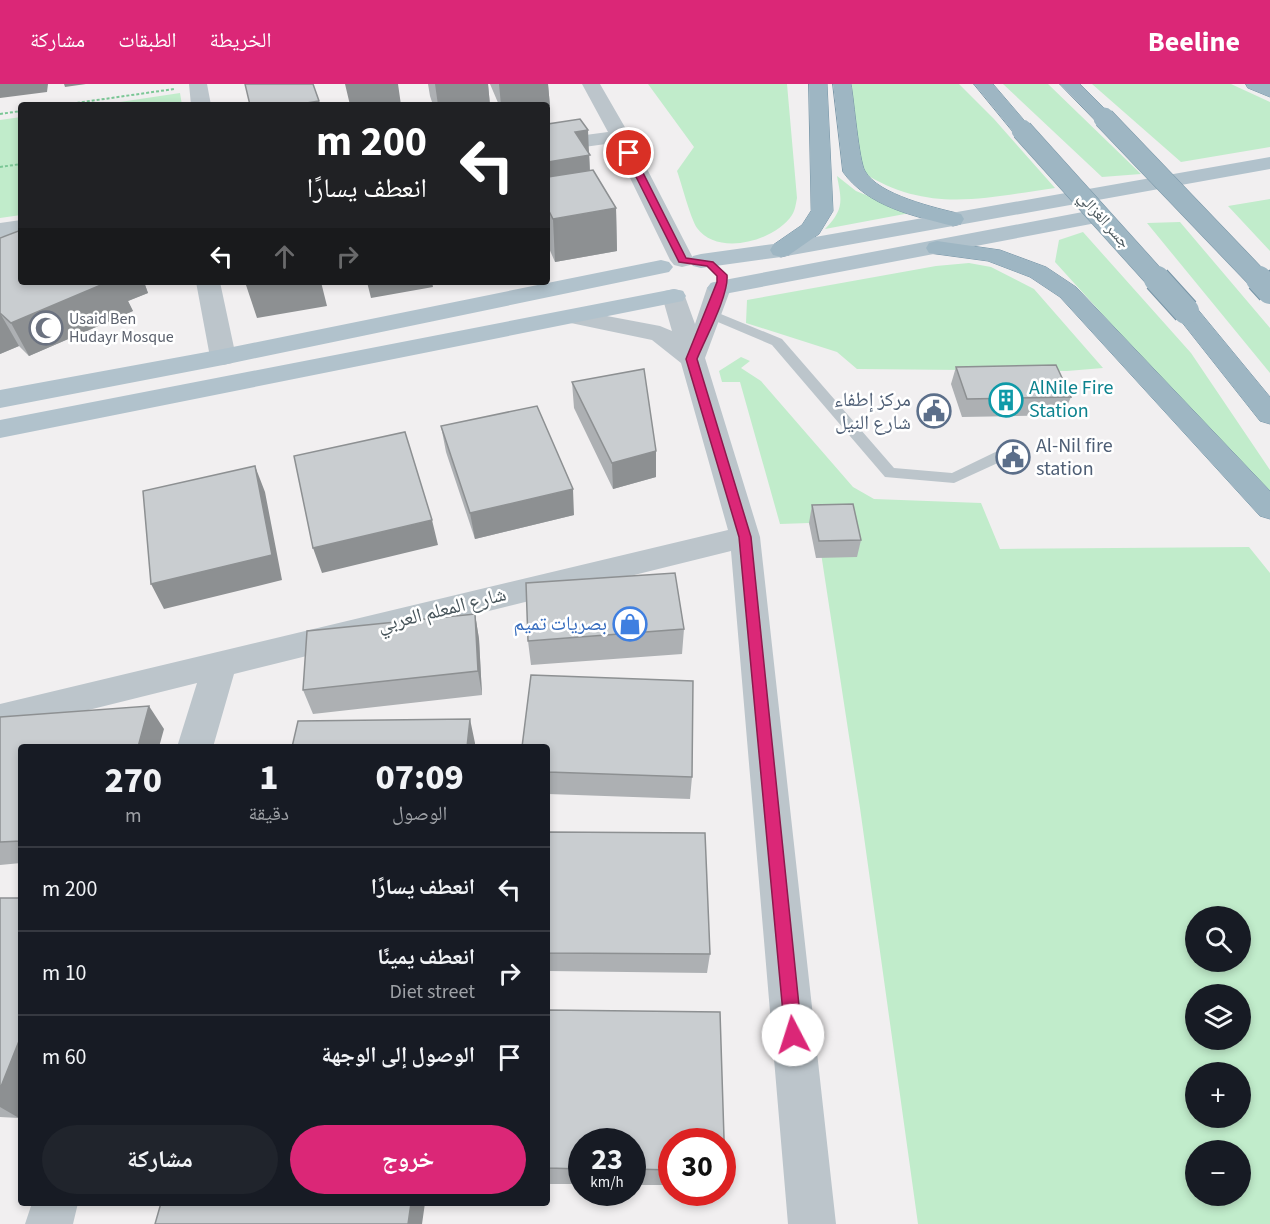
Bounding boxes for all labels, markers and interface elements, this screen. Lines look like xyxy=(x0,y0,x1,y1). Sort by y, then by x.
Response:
text: Beeline xyxy=(1148,22,1240,62)
text: مشاركة xyxy=(30,25,85,55)
text: الطبقات xyxy=(118,25,177,55)
text: الخريطة xyxy=(210,25,271,55)
text: 200 m xyxy=(316,112,427,172)
icon: left xyxy=(448,126,526,204)
pin xyxy=(603,127,654,178)
icon: arrive xyxy=(612,136,645,169)
text: انعطف يسارًا xyxy=(307,169,427,208)
street label: جسر الغزالي xyxy=(1072,187,1135,254)
icon: left xyxy=(205,240,238,273)
icon: ahead xyxy=(268,240,301,273)
icon: right xyxy=(331,240,364,273)
place label: Usaid Ben Hudayr Mosque xyxy=(69,308,174,348)
mosque icon: Usaid Ben Hudayr Mosque xyxy=(28,310,64,346)
place label: AlNile Fire Station xyxy=(1029,374,1113,425)
building icon: AlNile Fire Station xyxy=(988,382,1024,418)
place label: مركز إطفاء شارع النيل xyxy=(834,386,911,437)
public building icon: مركز إطفاء شارع النيل xyxy=(916,393,952,429)
place label: Al-Nil fire station xyxy=(1036,432,1113,483)
public building icon: Al-Nil fire station xyxy=(995,439,1031,475)
street label: شارع المعلم العربي xyxy=(375,580,510,641)
shop icon: بصريات تميم xyxy=(612,606,648,642)
place label: بصريات تميم xyxy=(514,610,607,638)
text: 1 xyxy=(259,752,278,803)
text: 07:09 xyxy=(376,752,464,803)
text: 270 xyxy=(104,755,162,806)
text: دقيقة xyxy=(248,800,289,828)
text: الوصول xyxy=(392,800,447,828)
text: m xyxy=(125,802,142,830)
text: انعطف يسارًا xyxy=(371,871,475,903)
text: 200 m xyxy=(42,873,97,905)
icon: left xyxy=(493,873,526,906)
map controls xyxy=(1185,906,1251,1206)
button: search xyxy=(1185,906,1251,972)
text: انعطف يمينًا xyxy=(377,941,475,973)
text: 10 m xyxy=(42,957,87,989)
icon: right xyxy=(493,957,526,990)
text: Diet street xyxy=(389,978,475,1006)
button: layers xyxy=(1185,984,1251,1050)
position arrow xyxy=(761,1003,825,1067)
text: الوصول إلى الوجهة xyxy=(322,1039,475,1071)
text: 60 m xyxy=(42,1041,87,1073)
icon: arrive xyxy=(493,1041,526,1074)
button: + xyxy=(1185,1062,1251,1128)
button: مشاركة xyxy=(42,1125,278,1194)
button: خروج xyxy=(290,1125,526,1194)
speed limit sign: 30 xyxy=(658,1128,736,1206)
text: 23 xyxy=(591,1138,623,1181)
button: − xyxy=(1185,1140,1251,1206)
text: km/h xyxy=(590,1172,624,1193)

